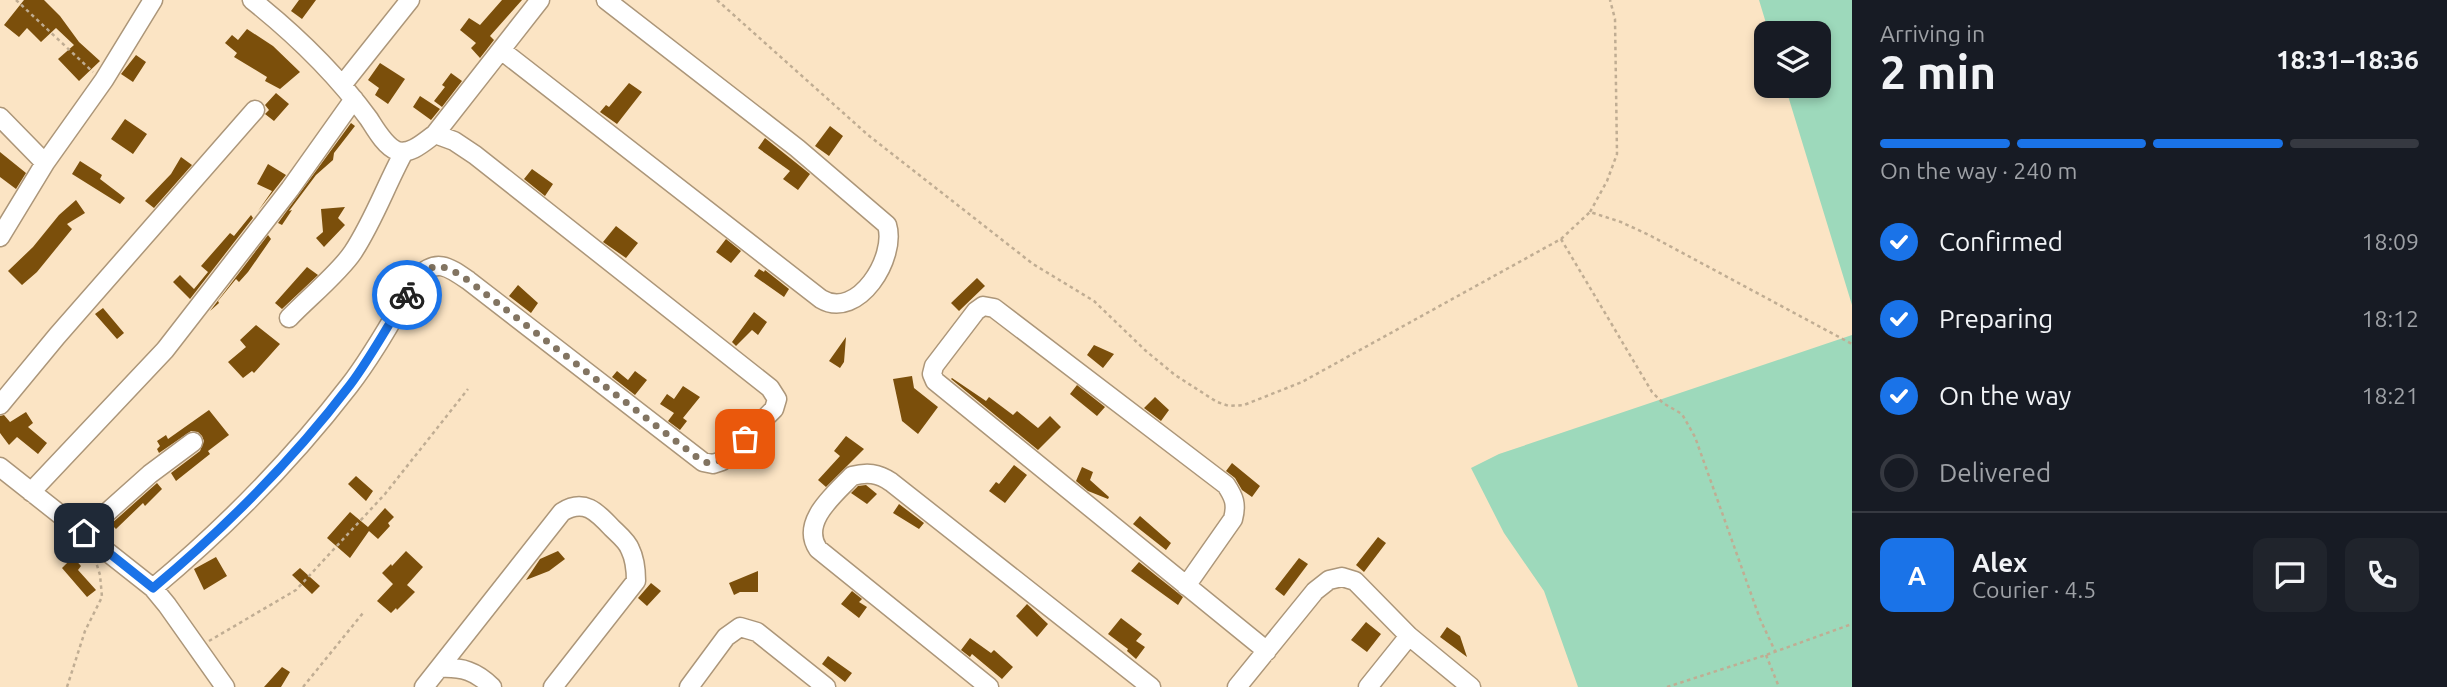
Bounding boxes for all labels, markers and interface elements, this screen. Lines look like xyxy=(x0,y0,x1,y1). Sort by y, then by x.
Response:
map controls xyxy=(1754,21,1831,98)
button: layers xyxy=(1754,21,1831,98)
text: Arriving in xyxy=(1880,21,1985,46)
text: 18:31–18:36 xyxy=(2276,45,2419,74)
text: 2 min xyxy=(1880,46,1996,98)
text: On the way · 240 m xyxy=(1880,158,2077,183)
icon: check xyxy=(1880,223,1918,261)
text: Confirmed xyxy=(1939,227,2063,256)
text: 18:09 xyxy=(2361,229,2419,254)
courier xyxy=(372,260,442,330)
icon: bike xyxy=(388,276,426,314)
icon: check xyxy=(1880,300,1918,338)
text: Preparing xyxy=(1939,304,2053,333)
text: 18:12 xyxy=(2361,306,2419,331)
icon: check xyxy=(1880,377,1918,415)
text: On the way xyxy=(1939,381,2071,410)
text: 18:21 xyxy=(2361,383,2419,408)
pin xyxy=(715,409,775,469)
icon: bag xyxy=(726,420,764,458)
text: Delivered xyxy=(1939,458,2051,487)
pin xyxy=(54,503,114,563)
icon: home xyxy=(65,514,103,552)
button: chat xyxy=(2253,538,2327,612)
button: phone xyxy=(2345,538,2419,612)
text: Alex xyxy=(1972,548,2027,577)
text: A xyxy=(1908,561,1926,590)
text: Courier · 4.5 xyxy=(1972,577,2096,602)

